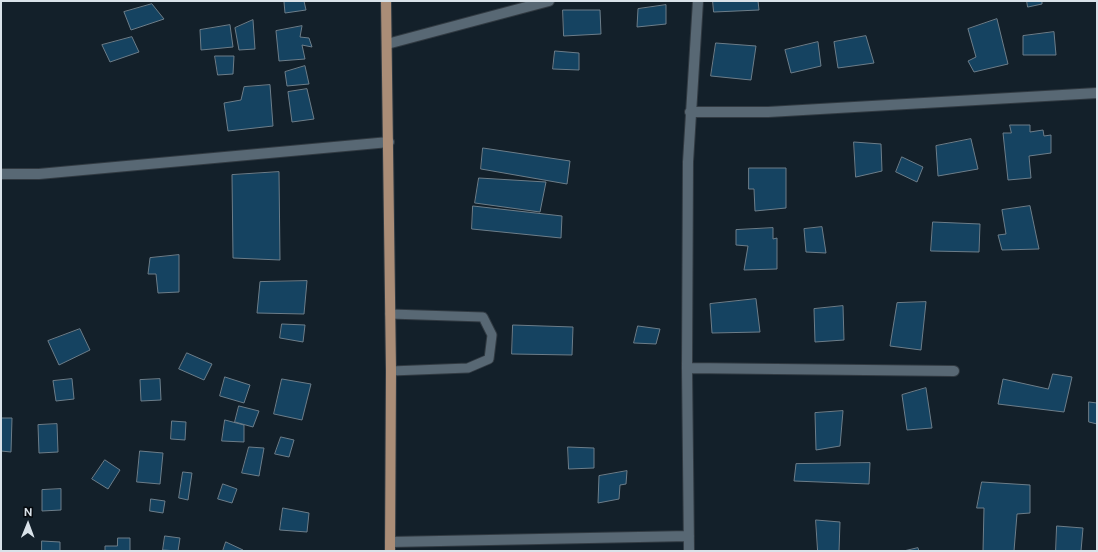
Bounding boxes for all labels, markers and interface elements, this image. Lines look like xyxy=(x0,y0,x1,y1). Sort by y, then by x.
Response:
north arrow xyxy=(8,504,48,544)
text: N xyxy=(24,506,33,518)

